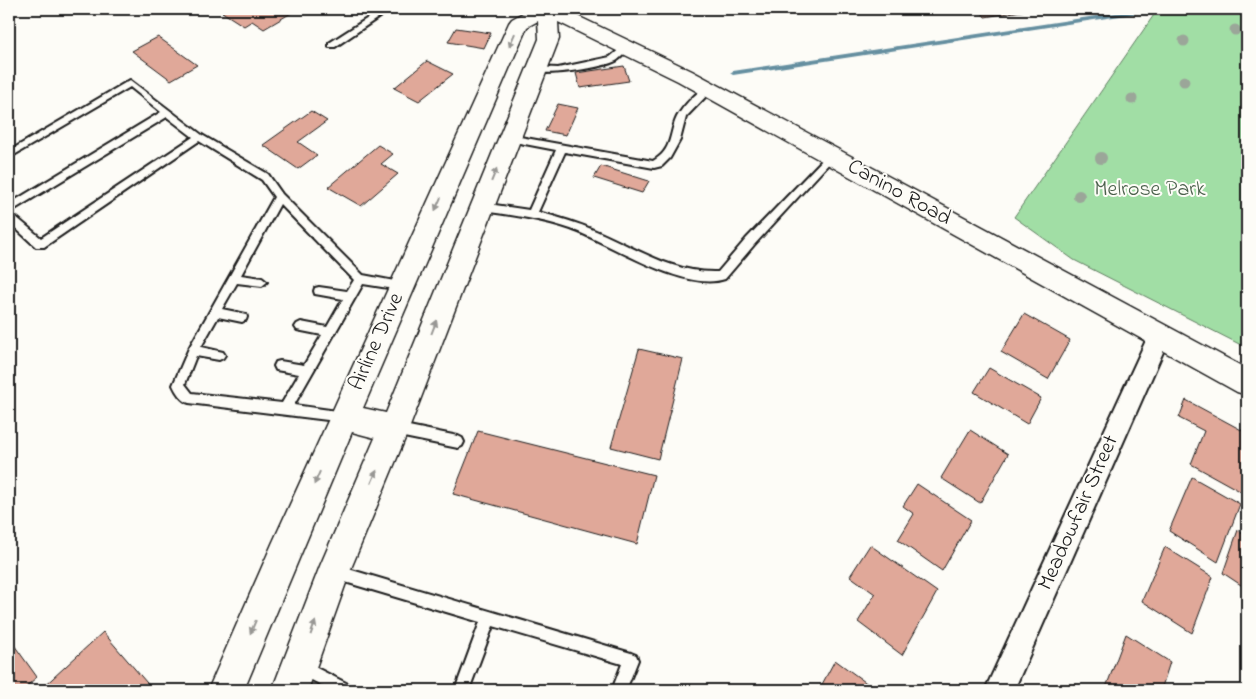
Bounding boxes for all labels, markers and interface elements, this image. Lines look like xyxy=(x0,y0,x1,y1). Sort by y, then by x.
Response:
one-way arrow xyxy=(507,33,515,47)
street label: Canino Road xyxy=(841,151,957,235)
one-way arrow xyxy=(490,168,498,183)
park label: Melrose Park xyxy=(1094,174,1206,206)
one-way arrow xyxy=(434,197,442,211)
street label: Airline Drive xyxy=(341,288,413,396)
one-way arrow xyxy=(430,319,438,334)
street label: Meadowfair Street xyxy=(1030,430,1128,596)
one-way arrow xyxy=(370,470,378,485)
one-way arrow xyxy=(313,471,321,485)
one-way arrow xyxy=(248,620,256,634)
one-way arrow xyxy=(309,620,317,635)

